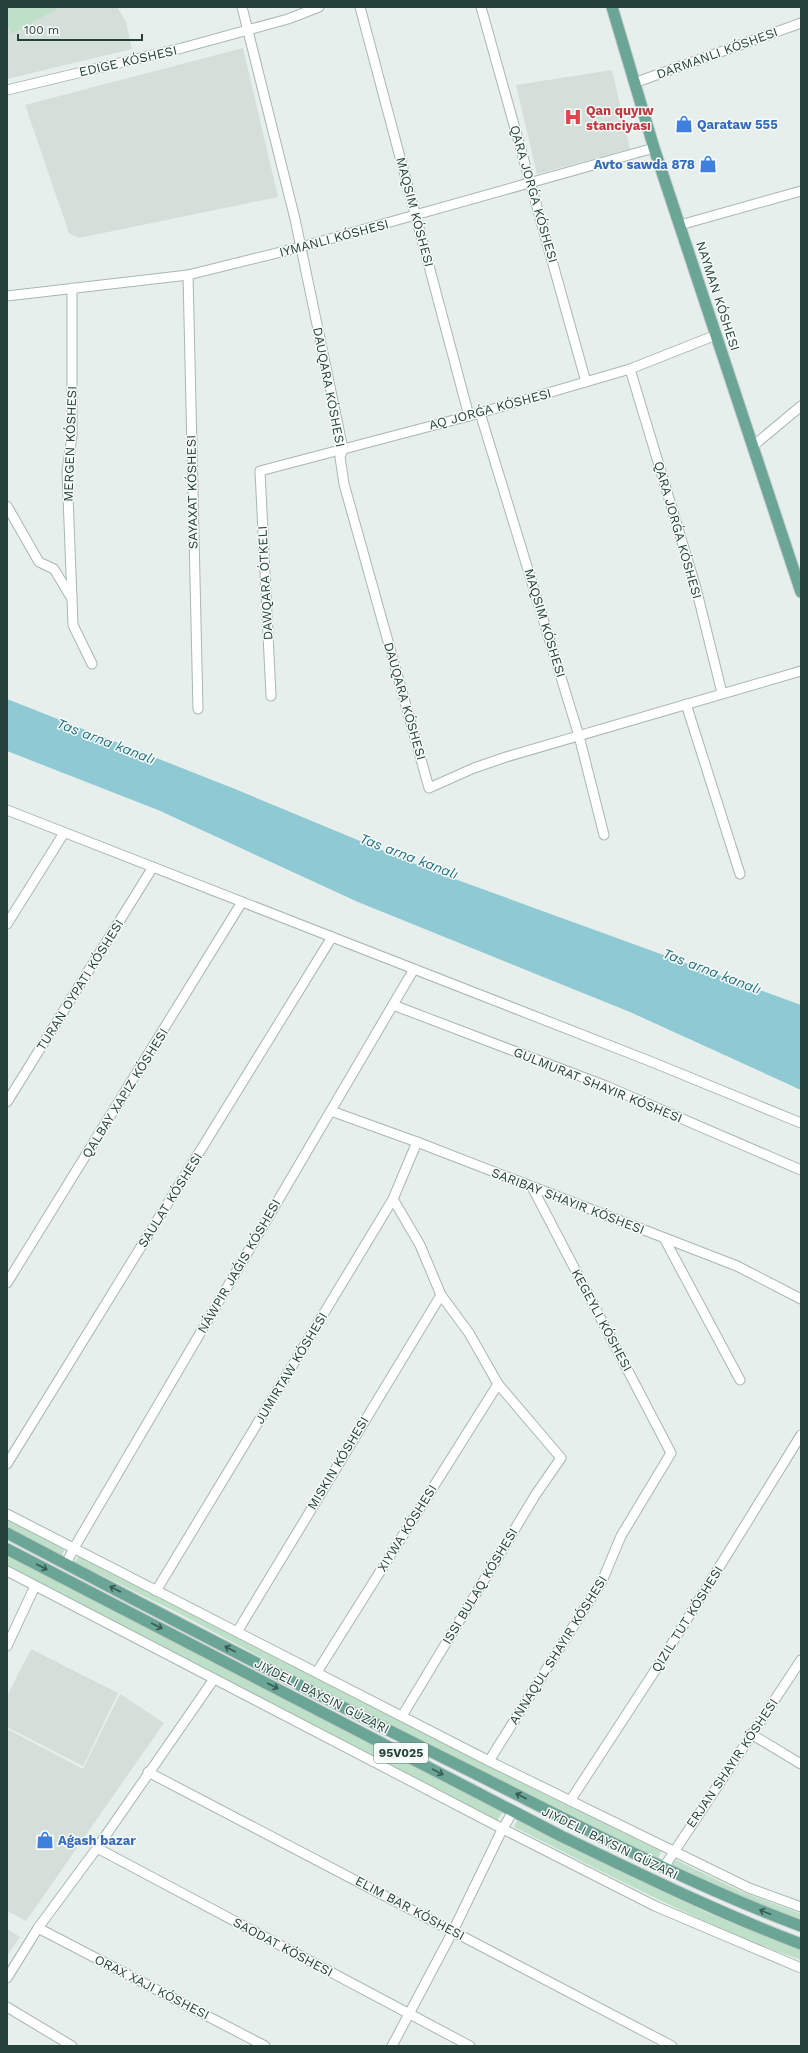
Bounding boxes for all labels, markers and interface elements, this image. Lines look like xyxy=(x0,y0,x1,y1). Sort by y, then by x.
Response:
scale bar xyxy=(18,16,142,42)
text: 100 m xyxy=(24,23,59,37)
street label: DARMANLI KÓSHESI xyxy=(654,23,780,82)
street label: EDIGE KÓSHESI xyxy=(77,41,178,80)
place label: Qan quyıw stanciyası xyxy=(586,103,654,133)
hospital icon: Qan quyıw stanciyası xyxy=(563,107,583,127)
shop icon: Qarataw 555 xyxy=(674,114,694,134)
place label: Qarataw 555 xyxy=(697,117,778,132)
street label: QARA JORǴA KÓSHESI xyxy=(507,123,562,265)
shop icon: Avto sawda 878 xyxy=(698,154,718,174)
street label: MAQSIM KÓSHESI xyxy=(393,155,438,269)
place label: Avto sawda 878 xyxy=(594,157,695,172)
street label: IYMANLI KÓSHESI xyxy=(277,215,390,260)
street label: NAYMAN KÓSHESI xyxy=(693,239,744,353)
street label: DAUQARA KÓSHESI xyxy=(310,326,349,448)
street label: AQ JORǴA KÓSHESI xyxy=(427,384,553,433)
street label: MERGEN KÓSHESI xyxy=(59,386,80,502)
street label: SAYAXAT KÓSHESI xyxy=(183,435,200,549)
street label: QARA JORǴA KÓSHESI xyxy=(651,459,706,601)
street label: DAWQARA ÓTKELI xyxy=(254,525,275,641)
street label: MAQSIM KÓSHESI xyxy=(521,566,570,679)
street label: DAUQARA KÓSHESI xyxy=(381,640,430,762)
water label: Tas arna kanalı xyxy=(55,715,158,767)
water label: Tas arna kanalı xyxy=(358,830,461,882)
street label: TURAN OYPATI KÓSHESI xyxy=(33,916,127,1053)
water label: Tas arna kanalı xyxy=(661,945,764,997)
street label: QALBAY XAPIZ KÓSHESI xyxy=(78,1025,171,1160)
street label: GULMURAT SHAYIR KÓSHESI xyxy=(511,1043,685,1126)
street label: SAULAT KÓSHESI xyxy=(134,1149,205,1250)
street label: SARIBAY SHAYIR KÓSHESI xyxy=(489,1164,647,1237)
street label: NÁWPIR JAǴIS KÓSHESI xyxy=(194,1196,284,1336)
street label: KEGEYLI KÓSHESI xyxy=(569,1266,636,1374)
street label: JUMIRTAW KÓSHESI xyxy=(251,1309,330,1426)
street label: MISKIN KÓSHESI xyxy=(303,1413,372,1512)
street label: XIYWA KÓSHESI xyxy=(373,1481,440,1574)
street label: ISSI BULAQ KÓSHESI xyxy=(438,1525,521,1647)
one-way arrow xyxy=(35,1563,47,1571)
street label: QIZIL TUT KÓSHESI xyxy=(647,1563,726,1675)
street label: ANNAQUL SHAYIR KÓSHESI xyxy=(505,1572,610,1727)
one-way arrow xyxy=(109,1585,121,1593)
one-way arrow xyxy=(151,1623,163,1631)
one-way arrow xyxy=(224,1645,236,1652)
street label: JIYDELI BAYSIN GÚZARI xyxy=(252,1655,392,1737)
one-way arrow xyxy=(266,1683,278,1690)
street label: ERJAN SHAYIR KÓSHESI xyxy=(682,1695,781,1830)
road number: 95V025 xyxy=(374,1743,428,1763)
one-way arrow xyxy=(432,1768,444,1776)
one-way arrow xyxy=(515,1792,527,1800)
street label: JIYDELI BAYSIN GÚZARI xyxy=(540,1804,680,1882)
shop icon: Aǵash bazar xyxy=(35,1830,55,1850)
place label: Aǵash bazar xyxy=(58,1833,136,1848)
street label: ELIM BAR KÓSHESI xyxy=(353,1872,468,1943)
one-way arrow xyxy=(759,1908,771,1916)
street label: SAODAT KÓSHESI xyxy=(231,1913,336,1980)
street label: ORAX XAJI KÓSHESI xyxy=(92,1951,212,2022)

